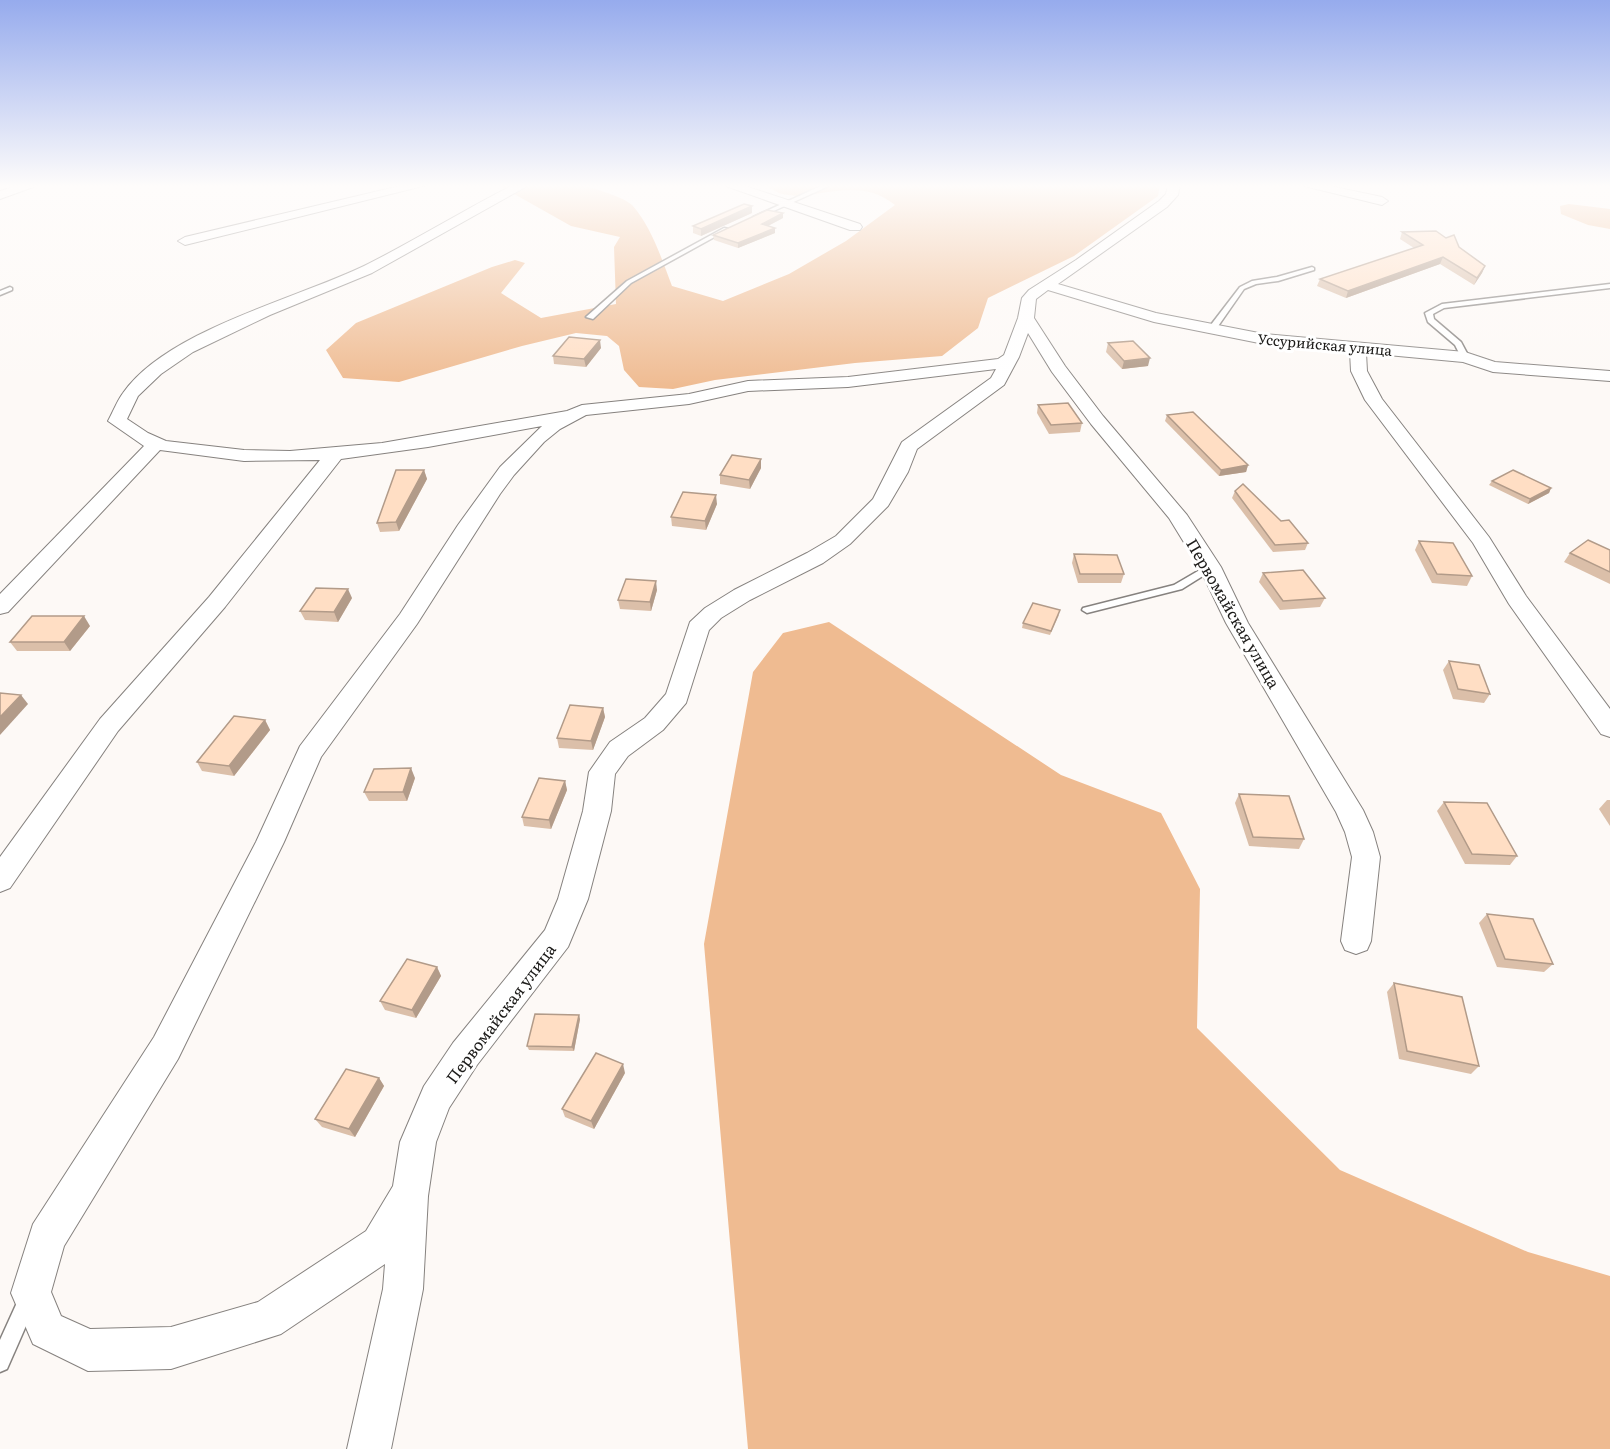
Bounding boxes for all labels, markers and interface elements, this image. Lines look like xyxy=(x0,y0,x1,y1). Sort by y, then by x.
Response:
street label: Уссурийская улица xyxy=(1257,328,1393,360)
street label: Первомайская улица xyxy=(1181,533,1287,693)
street label: Первомайская улица xyxy=(439,938,561,1088)

